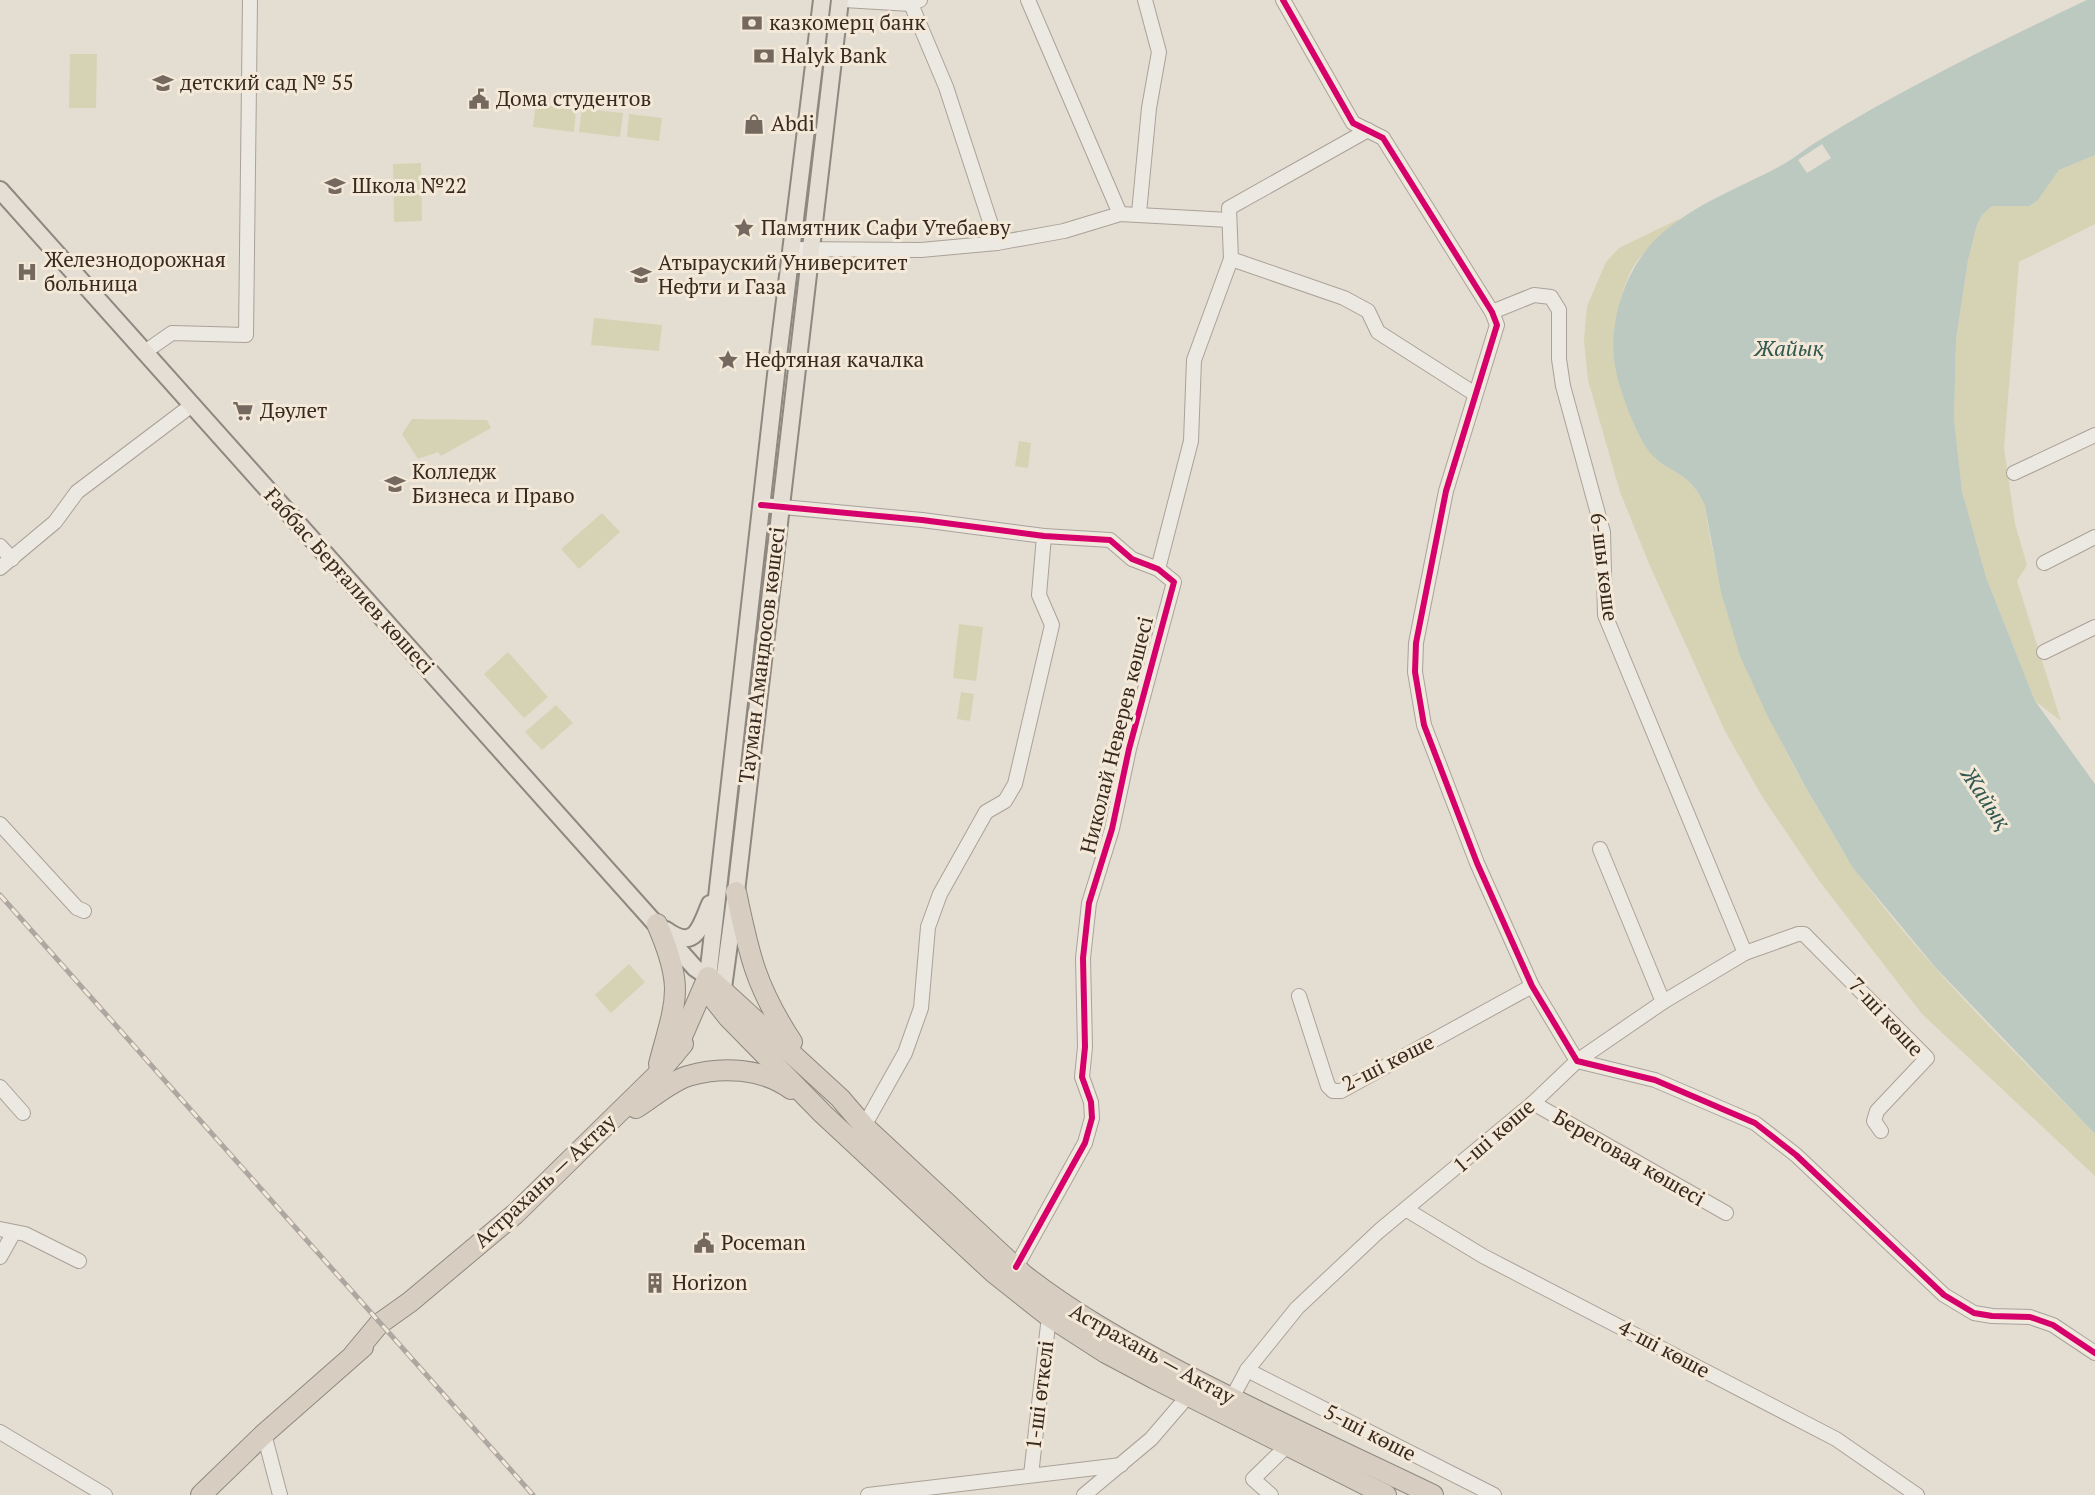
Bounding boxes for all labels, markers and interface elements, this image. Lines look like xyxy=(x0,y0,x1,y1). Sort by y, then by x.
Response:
place label: казкомерц банк xyxy=(769,8,926,36)
bank icon: казкомерц банк xyxy=(740,11,764,35)
place label: Halyk Bank xyxy=(781,41,887,69)
bank icon: Halyk Bank xyxy=(752,44,776,68)
place label: детский сад № 55 xyxy=(180,68,354,96)
school or university icon: детский сад № 55 xyxy=(151,71,175,95)
place label: Дома студентов xyxy=(496,84,651,112)
public building icon: Дома студентов xyxy=(467,87,491,111)
place label: Abdi xyxy=(771,109,815,137)
shop icon: Abdi xyxy=(742,112,766,136)
place label: Школа №22 xyxy=(352,171,467,199)
school or university icon: Школа №22 xyxy=(323,174,347,198)
place label: Памятник Сафи Утебаеву xyxy=(761,213,1011,241)
place icon: Памятник Сафи Утебаеву xyxy=(732,216,756,240)
place label: Железнодорожная больница xyxy=(44,245,226,297)
place label: Атырауский Университет Нефти и Газа xyxy=(658,248,908,300)
hospital icon: Железнодорожная больница xyxy=(15,260,39,284)
school or university icon: Атырауский Университет Нефти и Газа xyxy=(629,263,653,287)
water label: Жайық xyxy=(1753,333,1824,362)
place label: Нефтяная качалка xyxy=(745,345,925,373)
place icon: Нефтяная качалка xyxy=(716,348,740,372)
place label: Дәулет xyxy=(260,396,328,424)
supermarket icon: Дәулет xyxy=(231,399,255,423)
place label: Колледж Бизнеса и Право xyxy=(412,457,575,509)
school or university icon: Колледж Бизнеса и Право xyxy=(383,472,407,496)
street label: Ғаббас Берғалиев көшесі xyxy=(258,481,441,680)
street label: 6-шы көше xyxy=(1584,511,1626,623)
street label: Тауман Амандосов көшесі xyxy=(731,525,791,785)
street label: Николай Неверев көшесі xyxy=(1073,613,1159,856)
water label: Жайық xyxy=(1954,760,2018,835)
street label: 7-шi көше xyxy=(1843,971,1931,1062)
street label: 2-ші көше xyxy=(1337,1027,1438,1097)
street label: 1-ші көше xyxy=(1447,1092,1540,1179)
street label: Береговая көшесі xyxy=(1548,1102,1711,1212)
street label: Астрахань — Актау xyxy=(467,1107,622,1253)
place label: Poceman xyxy=(721,1228,806,1256)
public building icon: Poceman xyxy=(692,1231,716,1255)
place label: Horizon xyxy=(672,1268,748,1296)
building icon: Horizon xyxy=(643,1271,667,1295)
street label: Астрахань — Актау xyxy=(1065,1296,1240,1410)
street label: 4-шi көше xyxy=(1614,1312,1715,1384)
street label: 1-ші өткелі xyxy=(1018,1339,1060,1451)
street label: 5-шi көше xyxy=(1320,1397,1421,1467)

